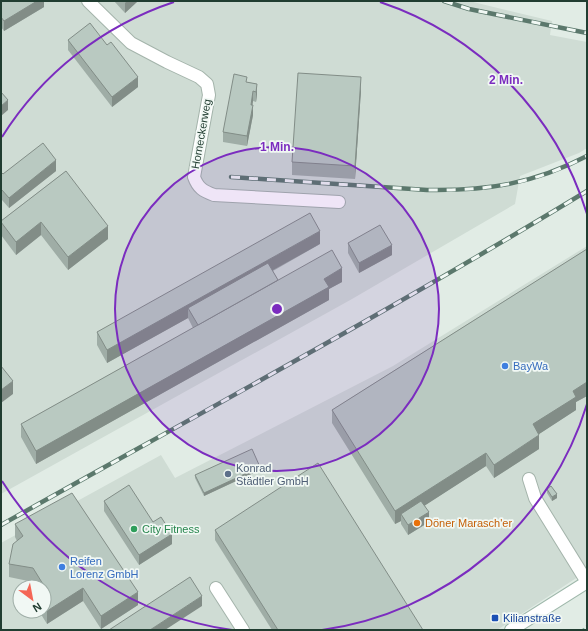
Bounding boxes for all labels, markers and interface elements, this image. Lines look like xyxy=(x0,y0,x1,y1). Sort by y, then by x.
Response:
text: 2 Min. xyxy=(489,73,523,87)
street label: Horneckerweg xyxy=(189,98,213,170)
text: 1 Min. xyxy=(260,140,294,154)
centre of rings xyxy=(270,302,284,316)
place label: BayWa xyxy=(513,360,549,372)
marker: BayWa xyxy=(500,361,510,371)
place label: Konrad Städtler GmbH xyxy=(236,462,309,487)
marker: Konrad Städtler GmbH xyxy=(223,469,233,479)
place label: Döner Marasch'er xyxy=(425,517,512,529)
marker: Döner Marasch'er xyxy=(412,518,422,528)
place label: City Fitness xyxy=(142,523,200,535)
marker: City Fitness xyxy=(129,524,139,534)
place label: Reifen Lorenz GmbH xyxy=(70,555,139,580)
marker: Reifen Lorenz GmbH xyxy=(57,562,67,572)
north arrow xyxy=(12,579,52,619)
text: N xyxy=(31,600,44,615)
place label: Kilianstraße xyxy=(503,612,561,624)
marker: Kilianstraße xyxy=(490,613,500,623)

